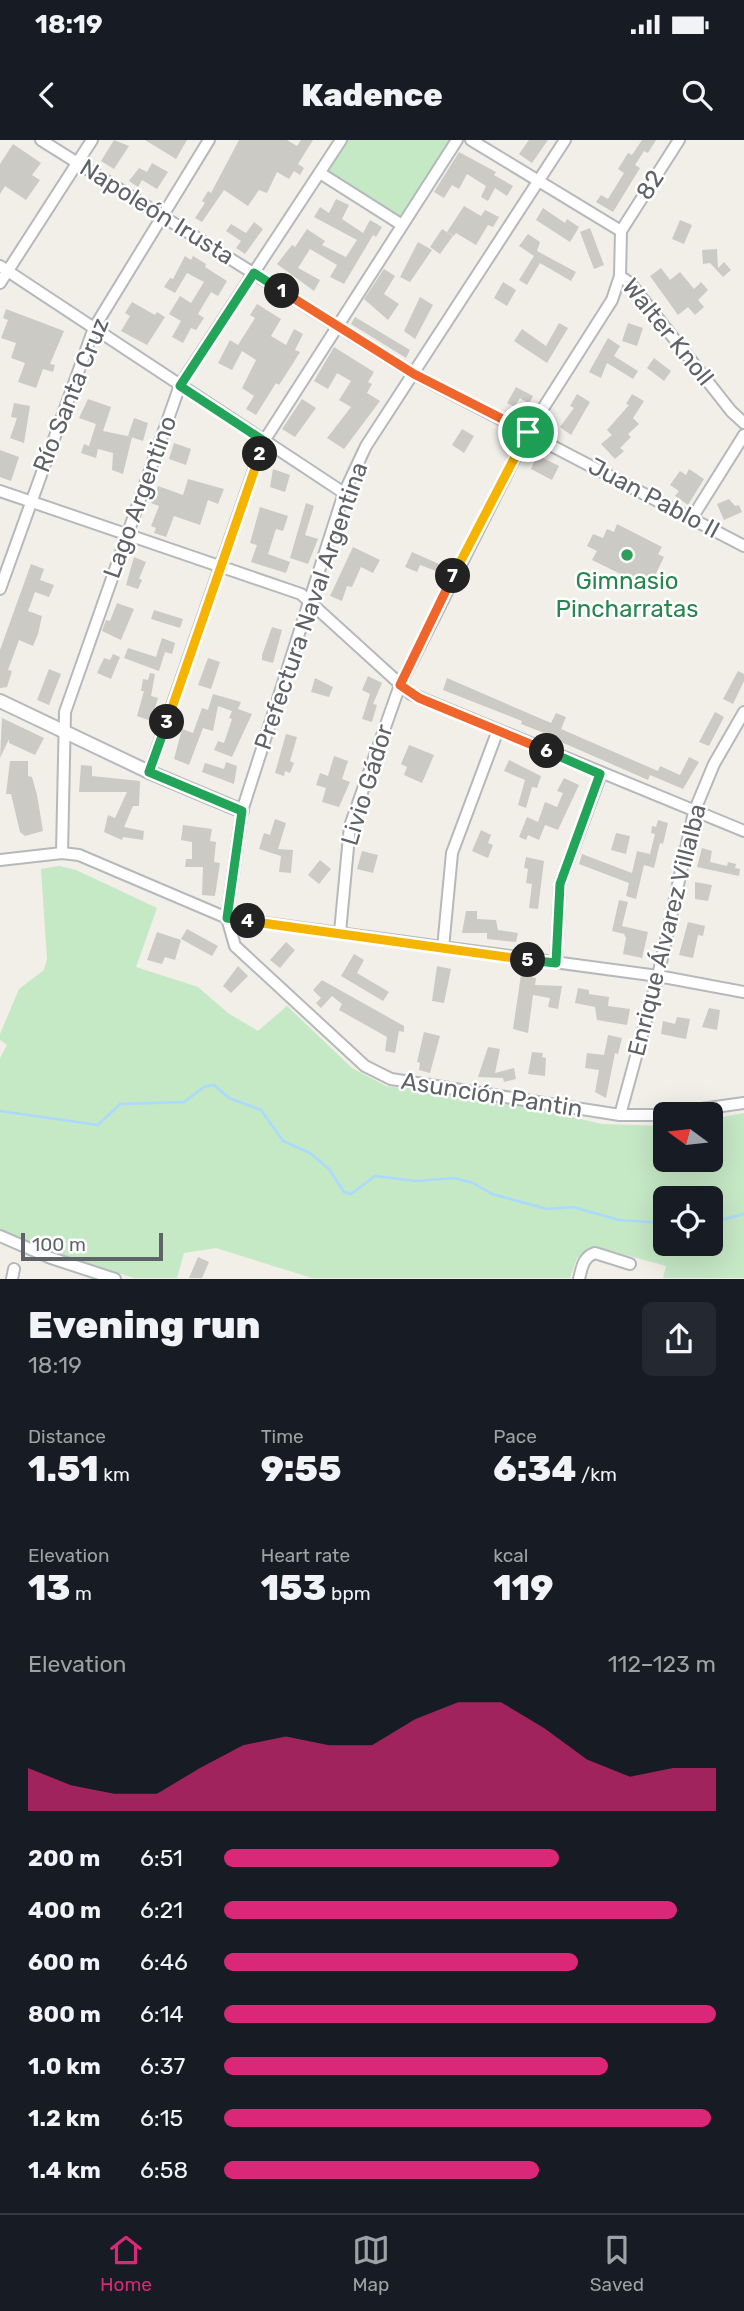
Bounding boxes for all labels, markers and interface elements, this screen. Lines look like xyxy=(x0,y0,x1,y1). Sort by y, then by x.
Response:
text: 18:19 xyxy=(35,9,103,40)
icon: back xyxy=(28,76,66,114)
text: Kadence xyxy=(301,76,443,114)
icon: search xyxy=(678,76,716,114)
street label: Napoleón Irusta xyxy=(75,153,239,271)
street label: 82 xyxy=(630,165,670,205)
street label: Walter Knoll xyxy=(616,273,720,391)
pin: 1 xyxy=(264,274,300,308)
text: 1 xyxy=(277,279,286,302)
street label: Río Santa Cruz xyxy=(27,314,115,476)
pin xyxy=(498,402,558,462)
street label: Lago Argentino xyxy=(98,412,182,582)
icon: arrive xyxy=(509,413,547,451)
pin: 2 xyxy=(243,436,278,472)
text: 2 xyxy=(253,442,266,465)
street label: Juan Pablo II xyxy=(584,452,724,544)
street label: Prefectura Naval Argentina xyxy=(249,459,373,753)
marker: Gimnasio Pincharratas xyxy=(619,547,635,563)
pin: 7 xyxy=(435,558,470,593)
text: 7 xyxy=(447,564,458,587)
place label: Gimnasio Pincharratas xyxy=(556,567,698,623)
pin: 3 xyxy=(150,704,184,740)
text: 3 xyxy=(160,710,173,733)
street label: Livio Gádor xyxy=(335,721,399,849)
pin: 6 xyxy=(530,734,564,768)
text: 6 xyxy=(540,739,553,762)
street label: Enrique Álvarez Villalba xyxy=(622,801,712,1059)
pin: 4 xyxy=(230,904,266,938)
text: 4 xyxy=(241,909,254,932)
pin: 5 xyxy=(510,942,546,978)
text: 5 xyxy=(521,948,534,971)
street label: Asunción Pantin xyxy=(399,1067,585,1123)
north arrow xyxy=(653,1102,723,1172)
map controls xyxy=(653,1102,723,1256)
button: locate xyxy=(653,1186,723,1256)
scale bar xyxy=(21,1230,163,1261)
text: 100 m xyxy=(32,1233,86,1256)
text: Evening run xyxy=(28,1302,261,1348)
button: share xyxy=(642,1302,716,1376)
text: 18:19 xyxy=(28,1351,82,1379)
text: Distance xyxy=(28,1425,106,1448)
text: Time xyxy=(261,1425,304,1448)
text: Pace xyxy=(493,1425,537,1448)
text: 1.51 xyxy=(28,1448,99,1490)
text: 9:55 xyxy=(261,1448,341,1490)
text: 6:34 xyxy=(493,1448,576,1490)
text: km xyxy=(99,1463,130,1486)
text: /km xyxy=(576,1463,617,1486)
text: Elevation xyxy=(28,1544,109,1567)
text: Heart rate xyxy=(261,1544,350,1567)
text: kcal xyxy=(493,1544,528,1567)
text: 13 xyxy=(28,1567,70,1609)
text: 153 xyxy=(261,1567,326,1609)
text: 119 xyxy=(493,1567,553,1609)
text: m xyxy=(70,1582,92,1605)
text: bpm xyxy=(326,1582,371,1605)
text: Elevation xyxy=(28,1650,127,1678)
text: 112–123 m xyxy=(608,1650,716,1678)
text: 200 m xyxy=(28,1844,100,1872)
text: 6:51 xyxy=(140,1844,183,1872)
text: 400 m xyxy=(28,1896,101,1924)
text: 6:21 xyxy=(140,1896,183,1924)
text: 600 m xyxy=(28,1948,100,1976)
text: 6:46 xyxy=(140,1948,188,1976)
text: 800 m xyxy=(28,2000,101,2028)
text: 6:14 xyxy=(140,2000,184,2028)
text: 1.0 km xyxy=(28,2052,101,2080)
text: 6:37 xyxy=(140,2052,185,2080)
text: 1.2 km xyxy=(28,2104,100,2132)
text: 6:15 xyxy=(140,2104,183,2132)
text: 1.4 km xyxy=(28,2156,101,2184)
text: 6:58 xyxy=(140,2156,188,2184)
tab: Home xyxy=(100,2231,152,2296)
tab: Map xyxy=(352,2231,390,2296)
tab: Saved xyxy=(590,2231,644,2296)

